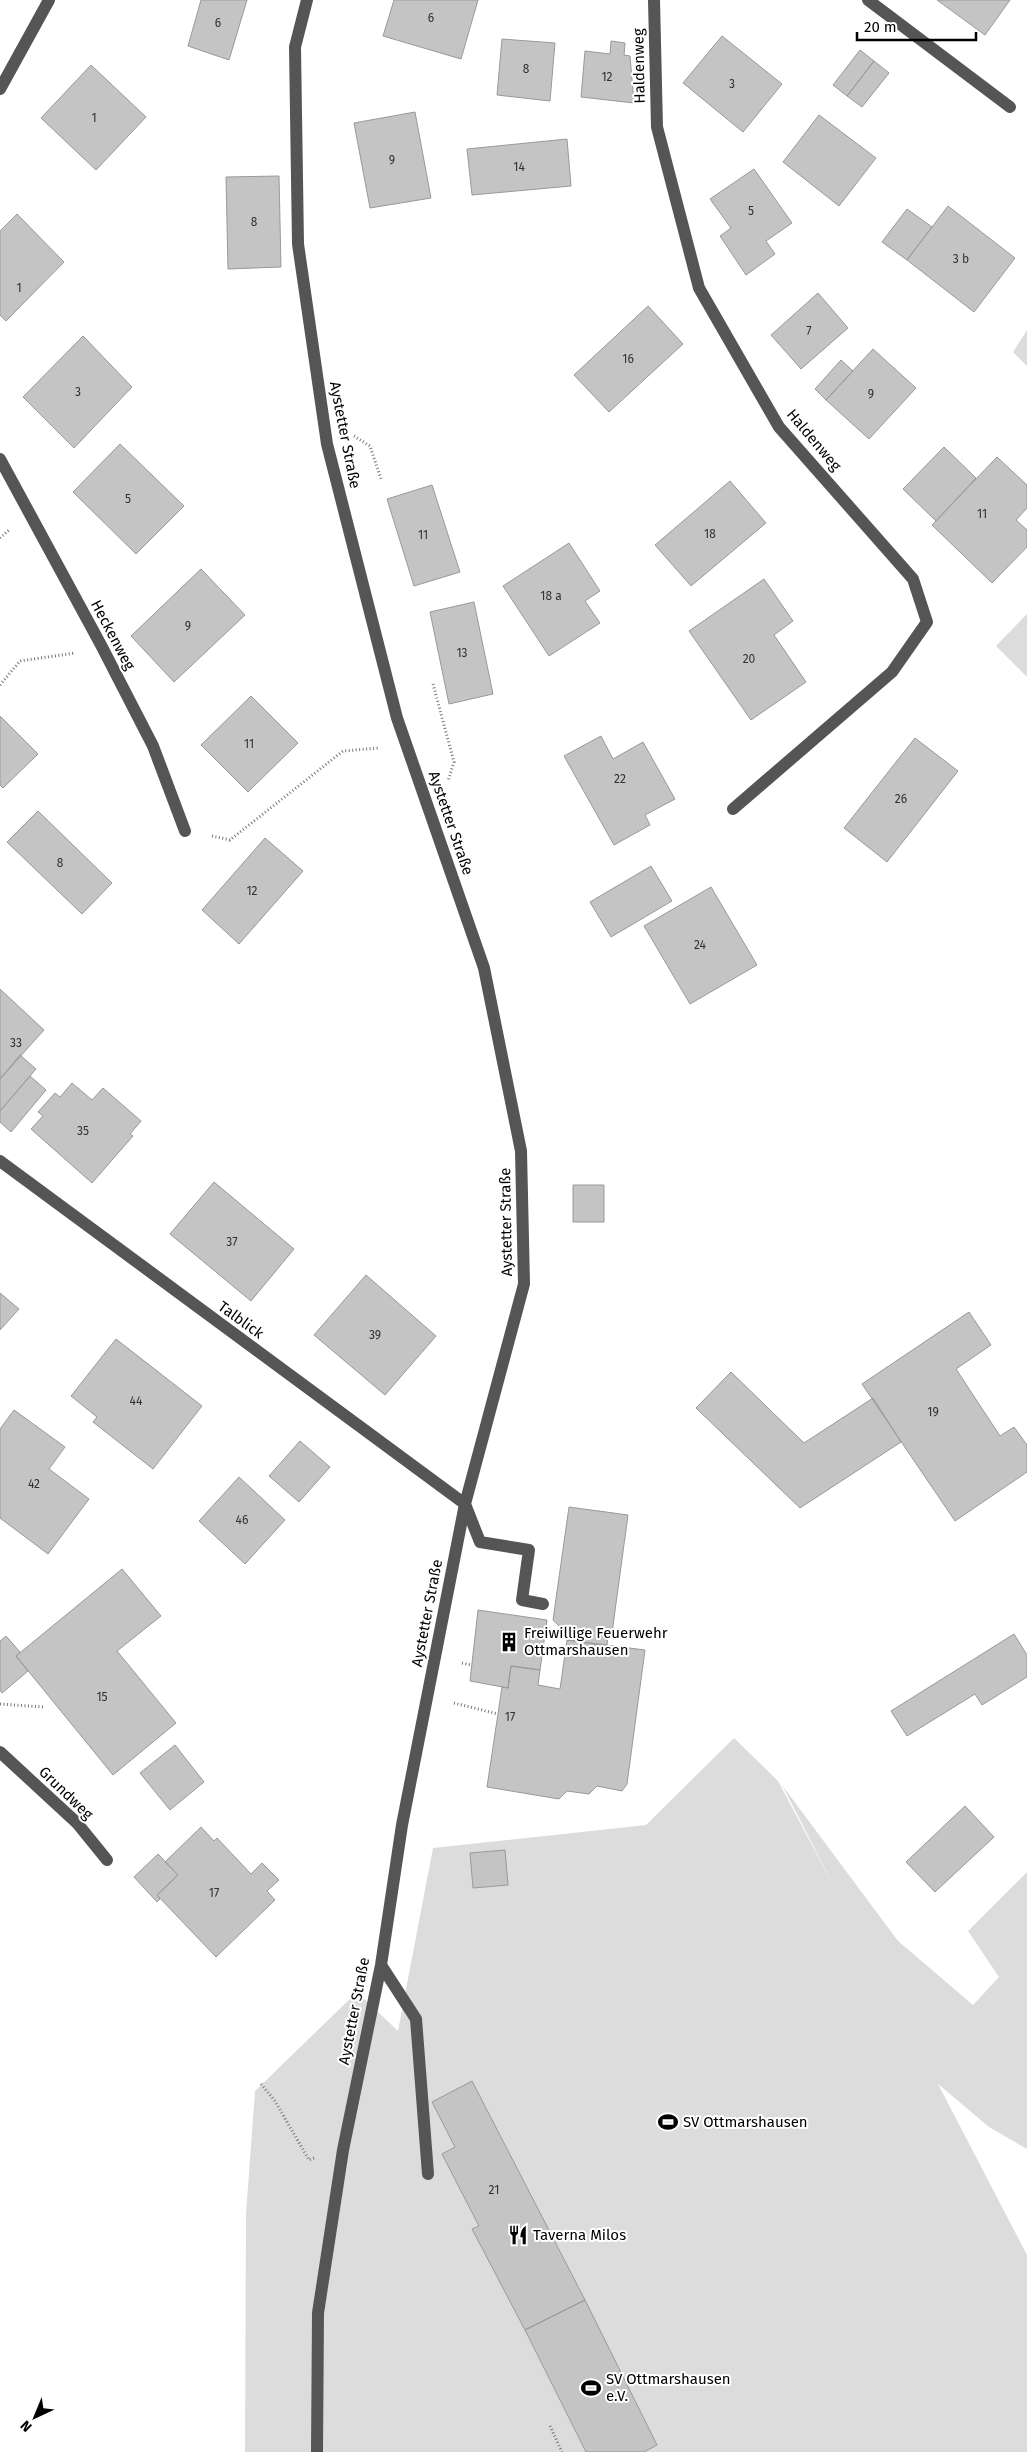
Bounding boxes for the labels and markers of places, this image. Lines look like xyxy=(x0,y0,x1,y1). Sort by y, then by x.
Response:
place label: Freiwillige Feuerwehr Ottmarshausen xyxy=(524,1624,668,1659)
building icon: Freiwillige Feuerwehr Ottmarshausen xyxy=(498,1631,520,1653)
sports icon: SV Ottmarshausen xyxy=(657,2111,679,2133)
place label: SV Ottmarshausen xyxy=(683,2113,808,2131)
restaurant icon: Taverna Milos xyxy=(507,2224,529,2246)
place label: Taverna Milos xyxy=(533,2226,626,2244)
place label: SV Ottmarshausen e.V. xyxy=(606,2370,731,2405)
sports icon: SV Ottmarshausen e.V. xyxy=(580,2377,602,2399)

